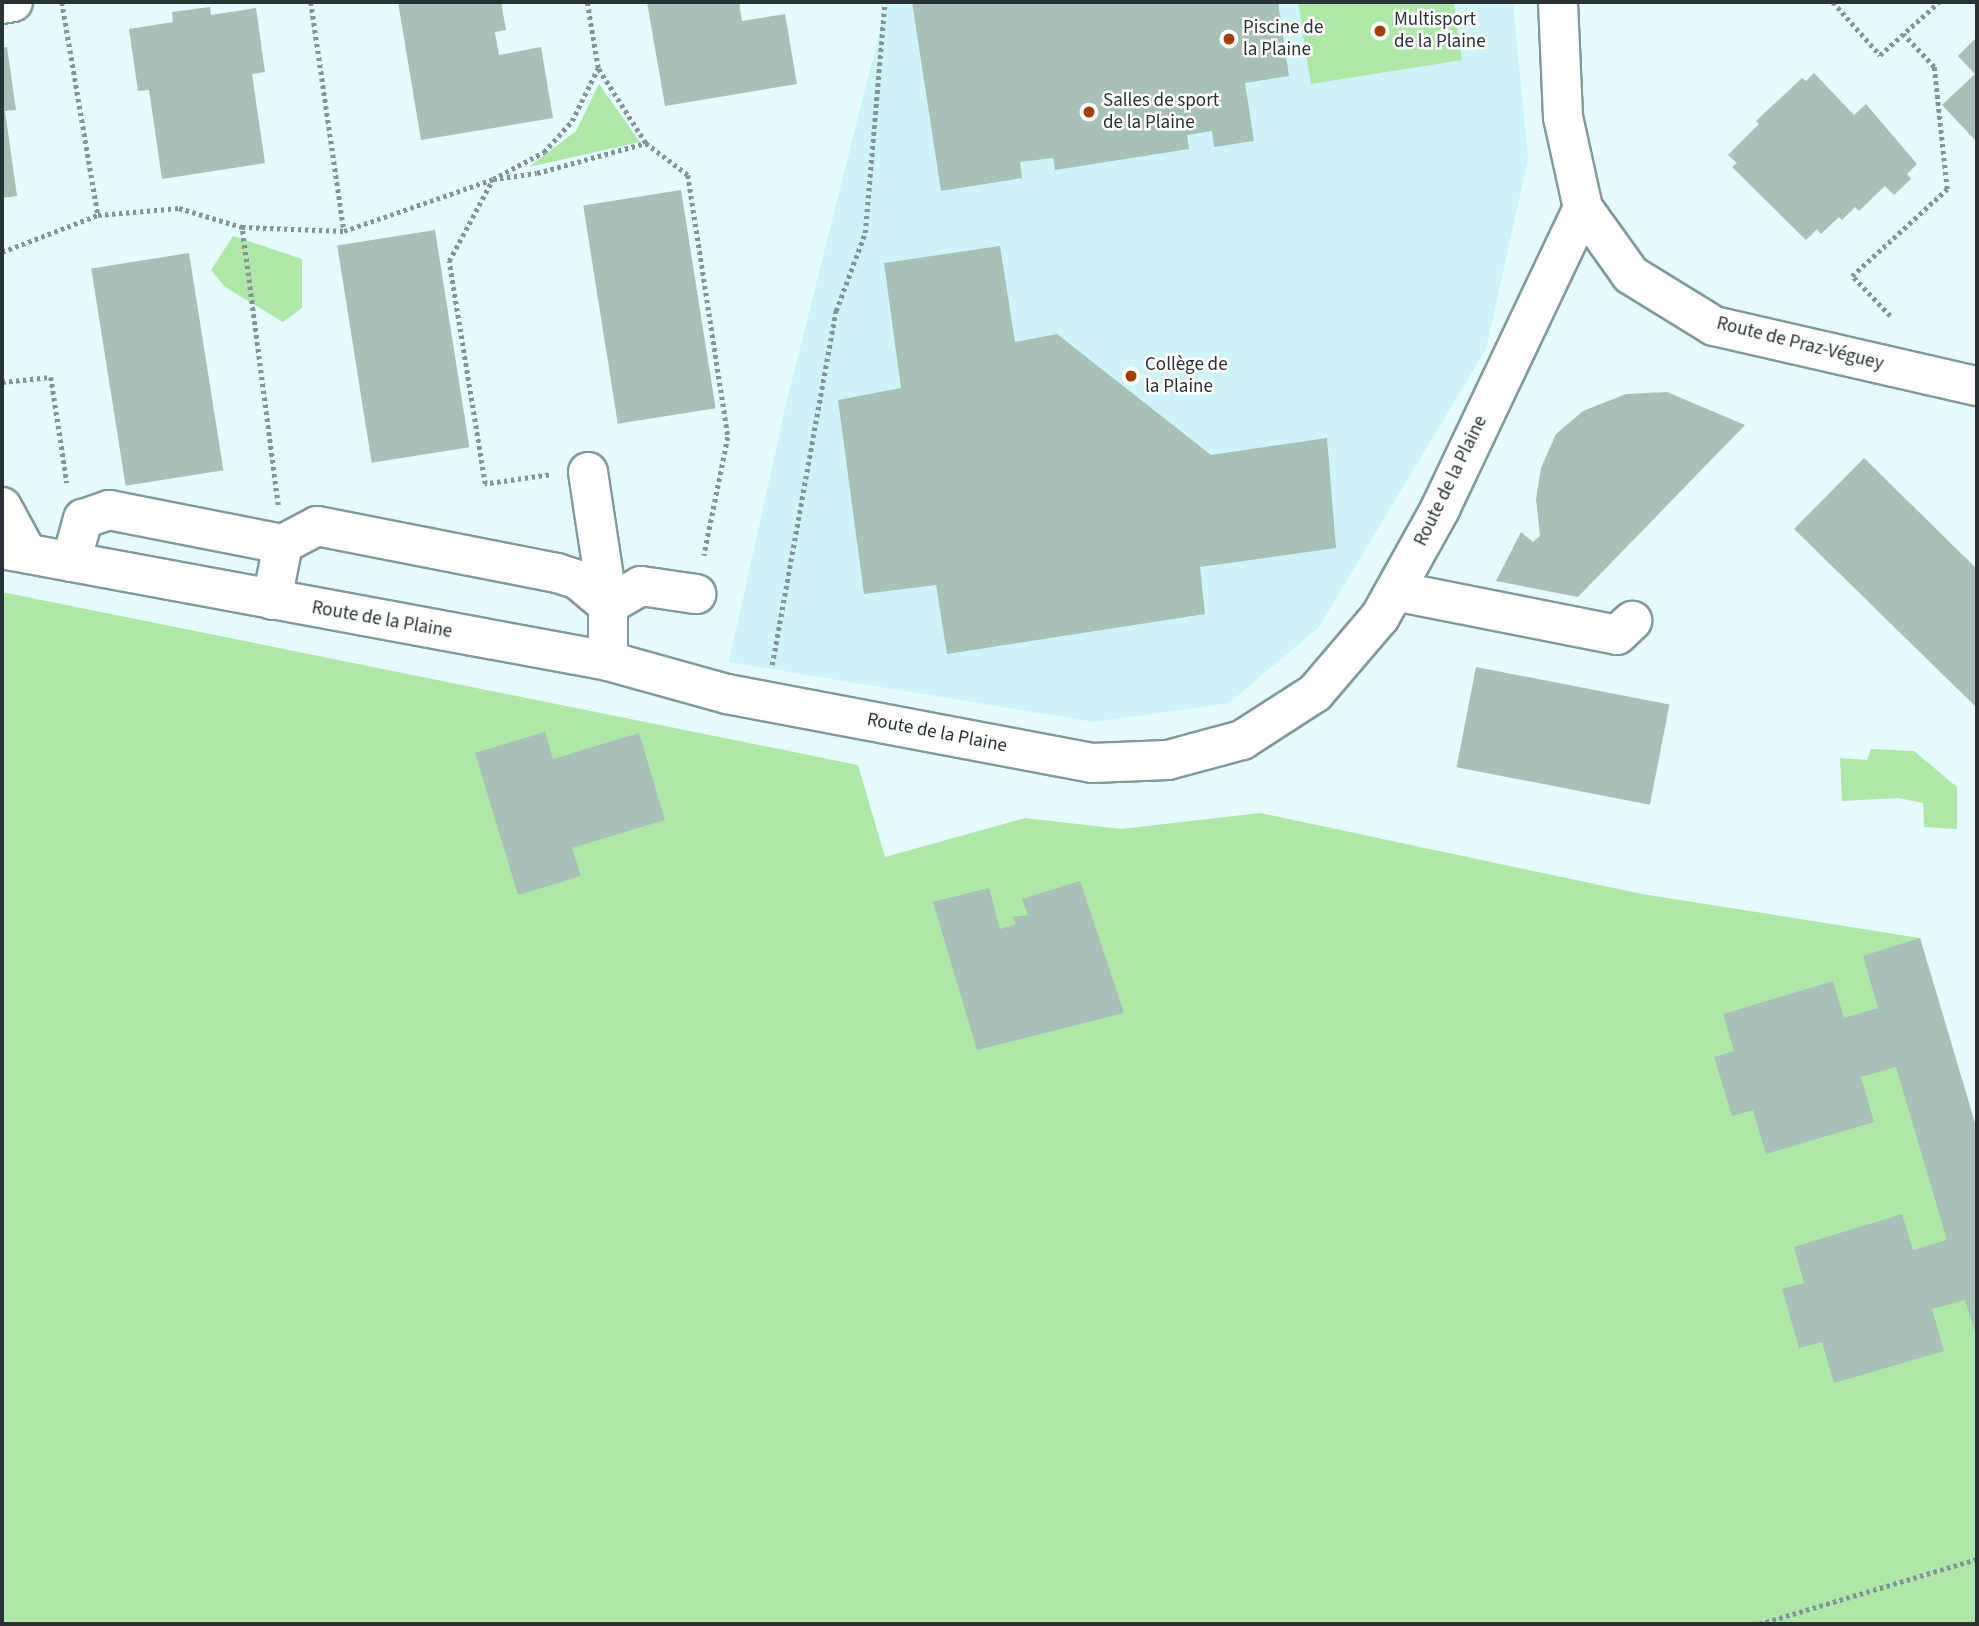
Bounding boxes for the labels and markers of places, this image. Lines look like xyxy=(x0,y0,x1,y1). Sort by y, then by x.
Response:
place label: Multisport de la Plaine xyxy=(1394,9,1486,53)
place label: Piscine de la Plaine xyxy=(1243,17,1323,61)
marker: Multisport de la Plaine xyxy=(1372,23,1388,39)
marker: Piscine de la Plaine xyxy=(1221,31,1237,47)
place label: Salles de sport de la Plaine xyxy=(1103,90,1219,134)
marker: Salles de sport de la Plaine xyxy=(1081,104,1097,120)
place label: Collège de la Plaine xyxy=(1145,354,1228,398)
marker: Collège de la Plaine xyxy=(1123,368,1139,384)

